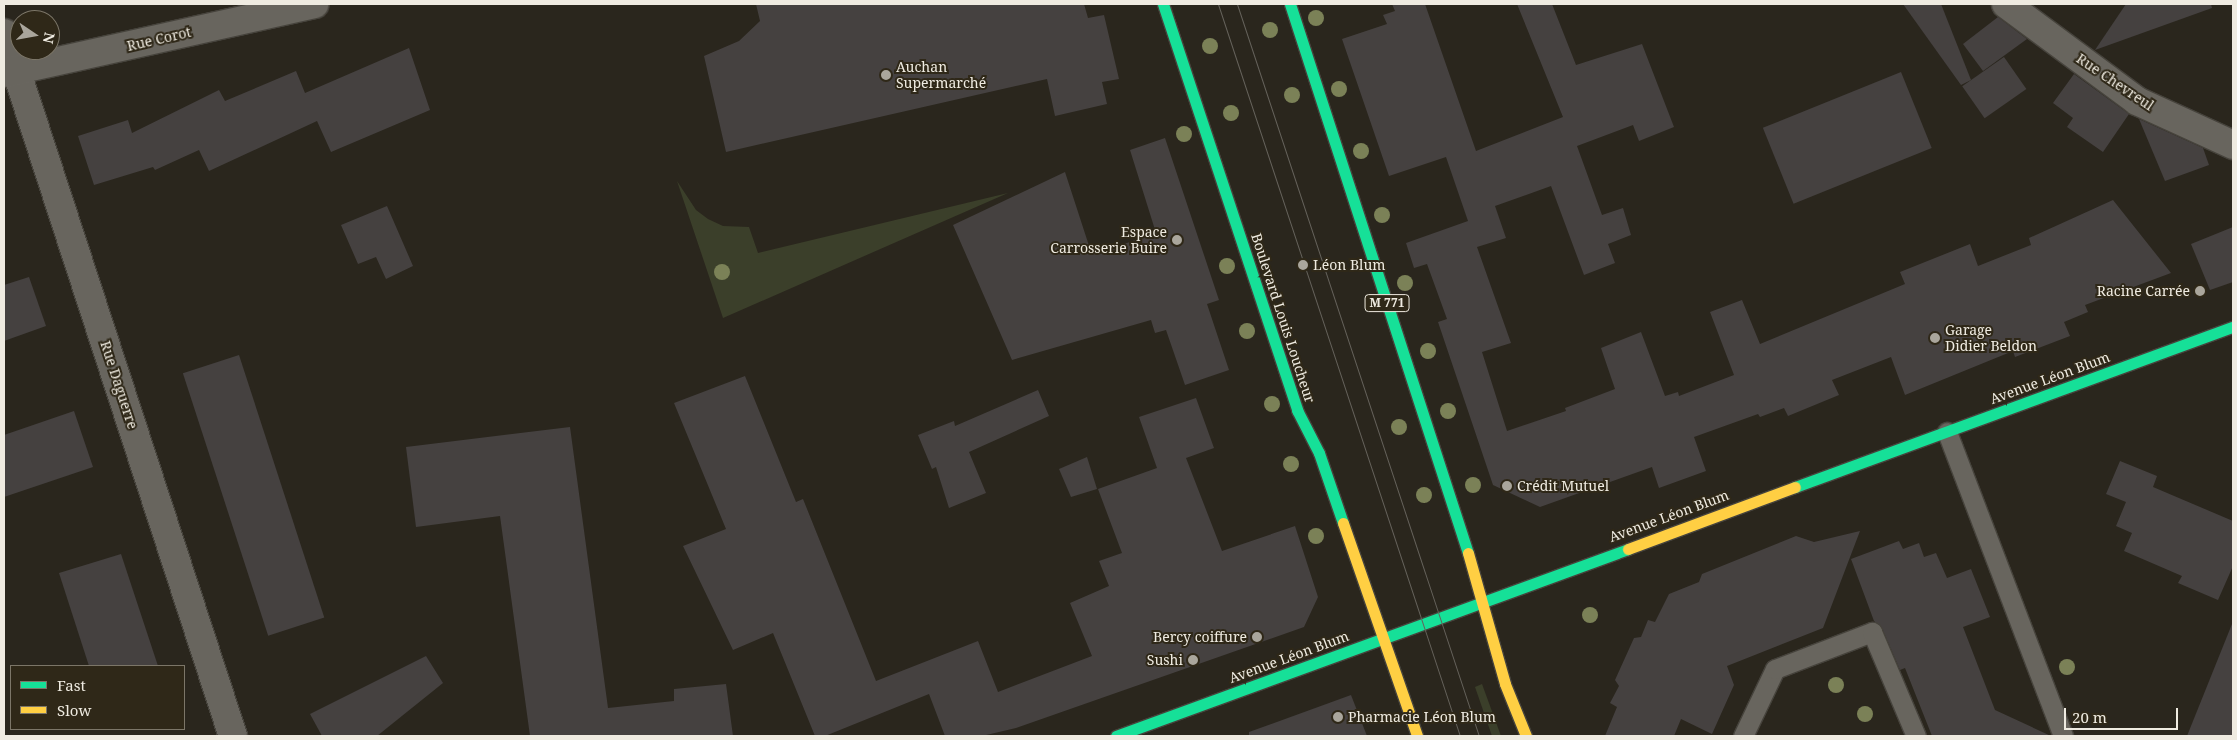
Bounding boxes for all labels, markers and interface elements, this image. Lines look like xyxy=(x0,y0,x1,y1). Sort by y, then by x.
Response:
north arrow xyxy=(10,10,60,60)
street label: Rue Corot xyxy=(125,23,193,55)
text: N xyxy=(39,31,60,45)
street label: Rue Chevreul xyxy=(2073,50,2157,114)
place label: Auchan Supermarché xyxy=(896,59,986,92)
marker: Auchan Supermarché xyxy=(880,69,892,81)
place label: Espace Carrosserie Buire xyxy=(1050,224,1167,256)
street label: Boulevard Louis Loucheur xyxy=(1248,231,1318,405)
marker: Espace Carrosserie Buire xyxy=(1171,234,1183,246)
place label: Léon Blum xyxy=(1313,257,1386,273)
marker: Léon Blum xyxy=(1297,259,1309,271)
place label: Racine Carrée xyxy=(2097,283,2190,299)
marker: Racine Carrée xyxy=(2194,285,2206,297)
road number: M 771 xyxy=(1364,294,1410,312)
place label: Garage Didier Beldon xyxy=(1945,322,2037,354)
marker: Garage Didier Beldon xyxy=(1929,332,1941,344)
street label: Rue Daguerre xyxy=(97,339,141,431)
street label: Avenue Léon Blum xyxy=(1988,349,2112,407)
place label: Crédit Mutuel xyxy=(1517,478,1609,494)
marker: Crédit Mutuel xyxy=(1501,480,1513,492)
street label: Avenue Léon Blum xyxy=(1607,487,1731,545)
street label: Avenue Léon Blum xyxy=(1227,628,1351,686)
place label: Bercy coiffure xyxy=(1153,629,1247,645)
marker: Bercy coiffure xyxy=(1251,631,1263,643)
place label: Sushi xyxy=(1147,652,1183,668)
marker: Sushi xyxy=(1187,654,1199,666)
legend xyxy=(10,665,185,730)
text: Fast xyxy=(57,675,86,695)
scale bar xyxy=(2067,698,2181,730)
text: Slow xyxy=(57,700,91,720)
text: 20 m xyxy=(2072,707,2107,727)
place label: Pharmacie Léon Blum xyxy=(1348,709,1496,725)
marker: Pharmacie Léon Blum xyxy=(1332,711,1344,723)

